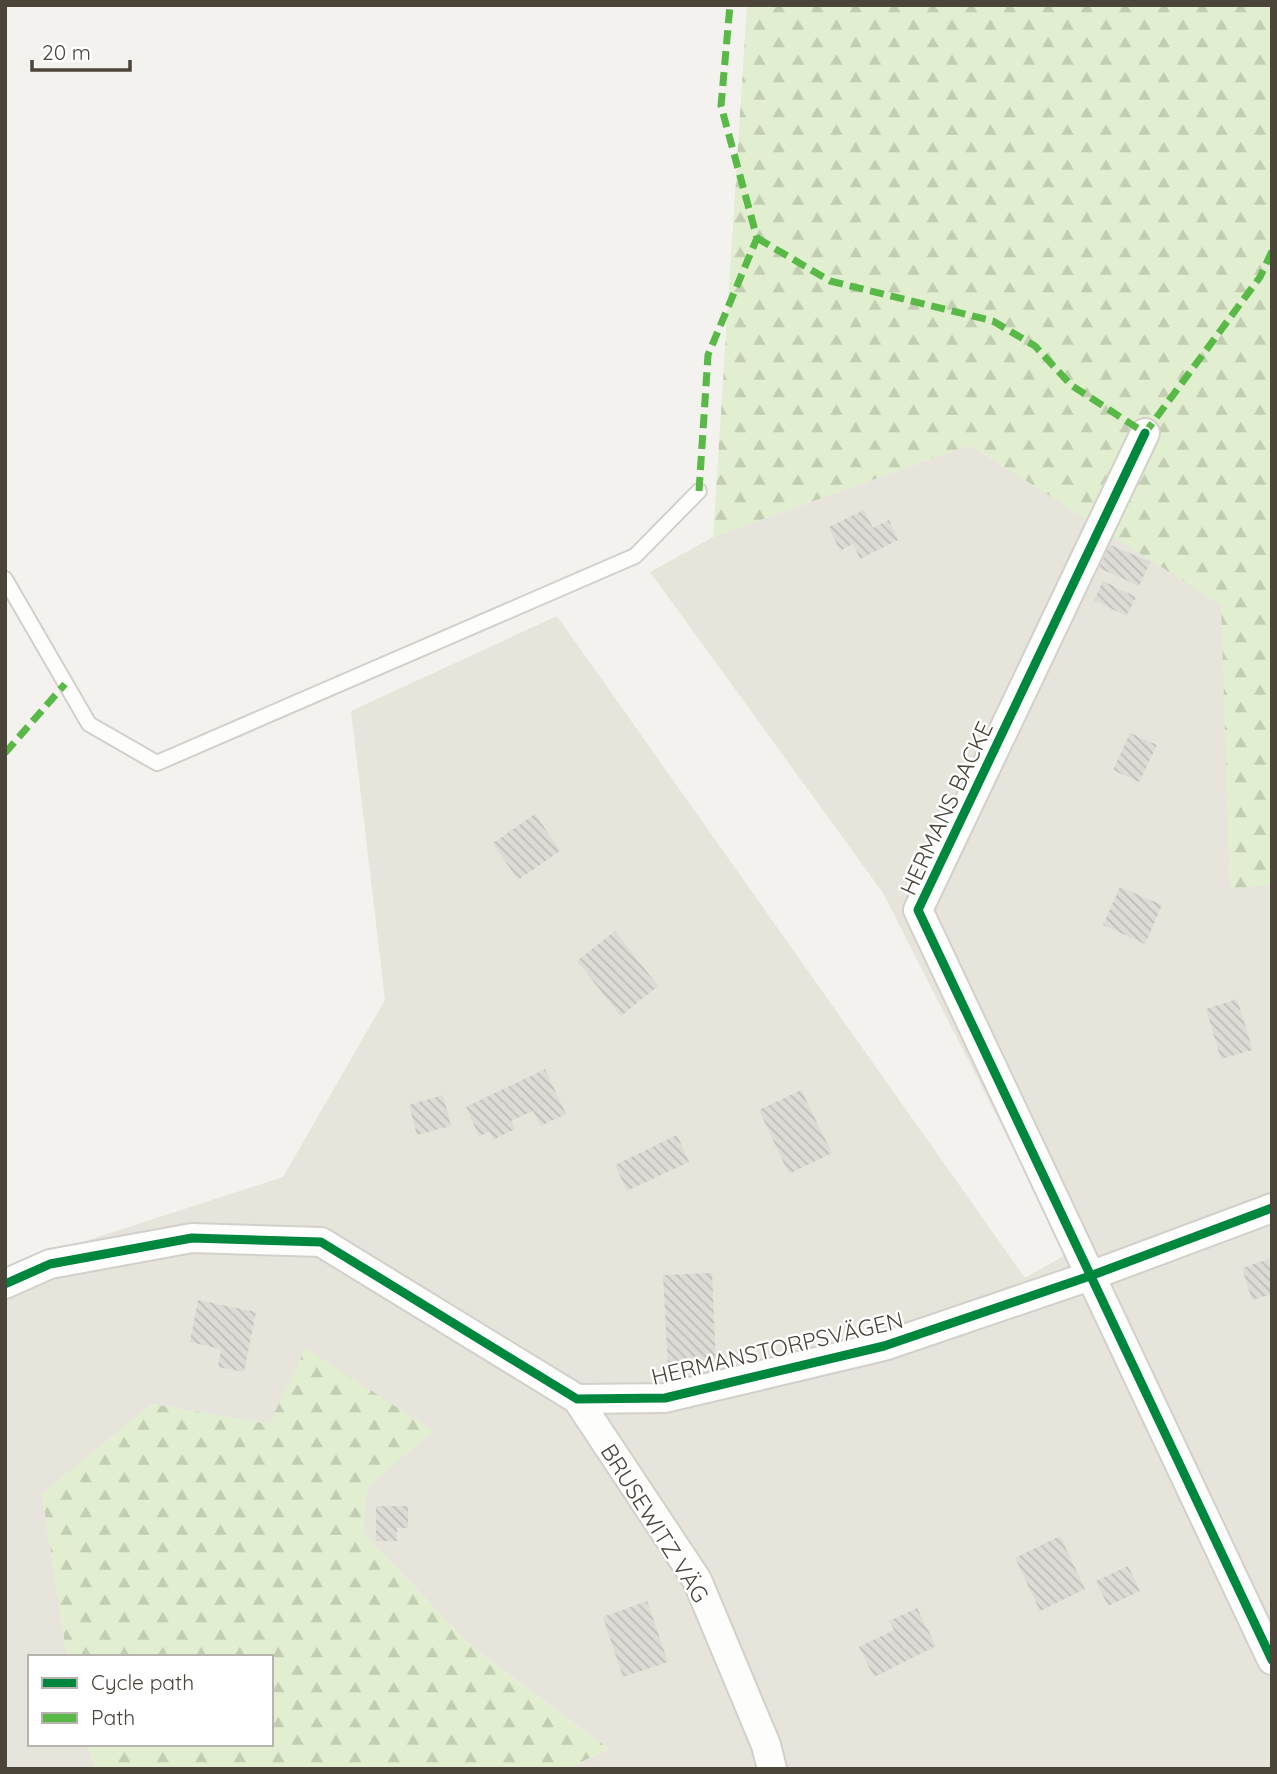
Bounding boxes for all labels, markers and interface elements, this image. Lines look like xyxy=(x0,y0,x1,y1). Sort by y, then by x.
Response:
scale bar xyxy=(32,28,130,72)
text: 20 m xyxy=(42,39,91,65)
street label: HERMANS BACKE xyxy=(893,717,999,899)
street label: HERMANSTORPSVÄGEN xyxy=(648,1305,906,1391)
street label: BRUSEWITZ VÄG xyxy=(595,1438,715,1608)
legend xyxy=(28,1655,273,1746)
text: Cycle path xyxy=(91,1669,194,1695)
text: Path xyxy=(91,1704,135,1730)

